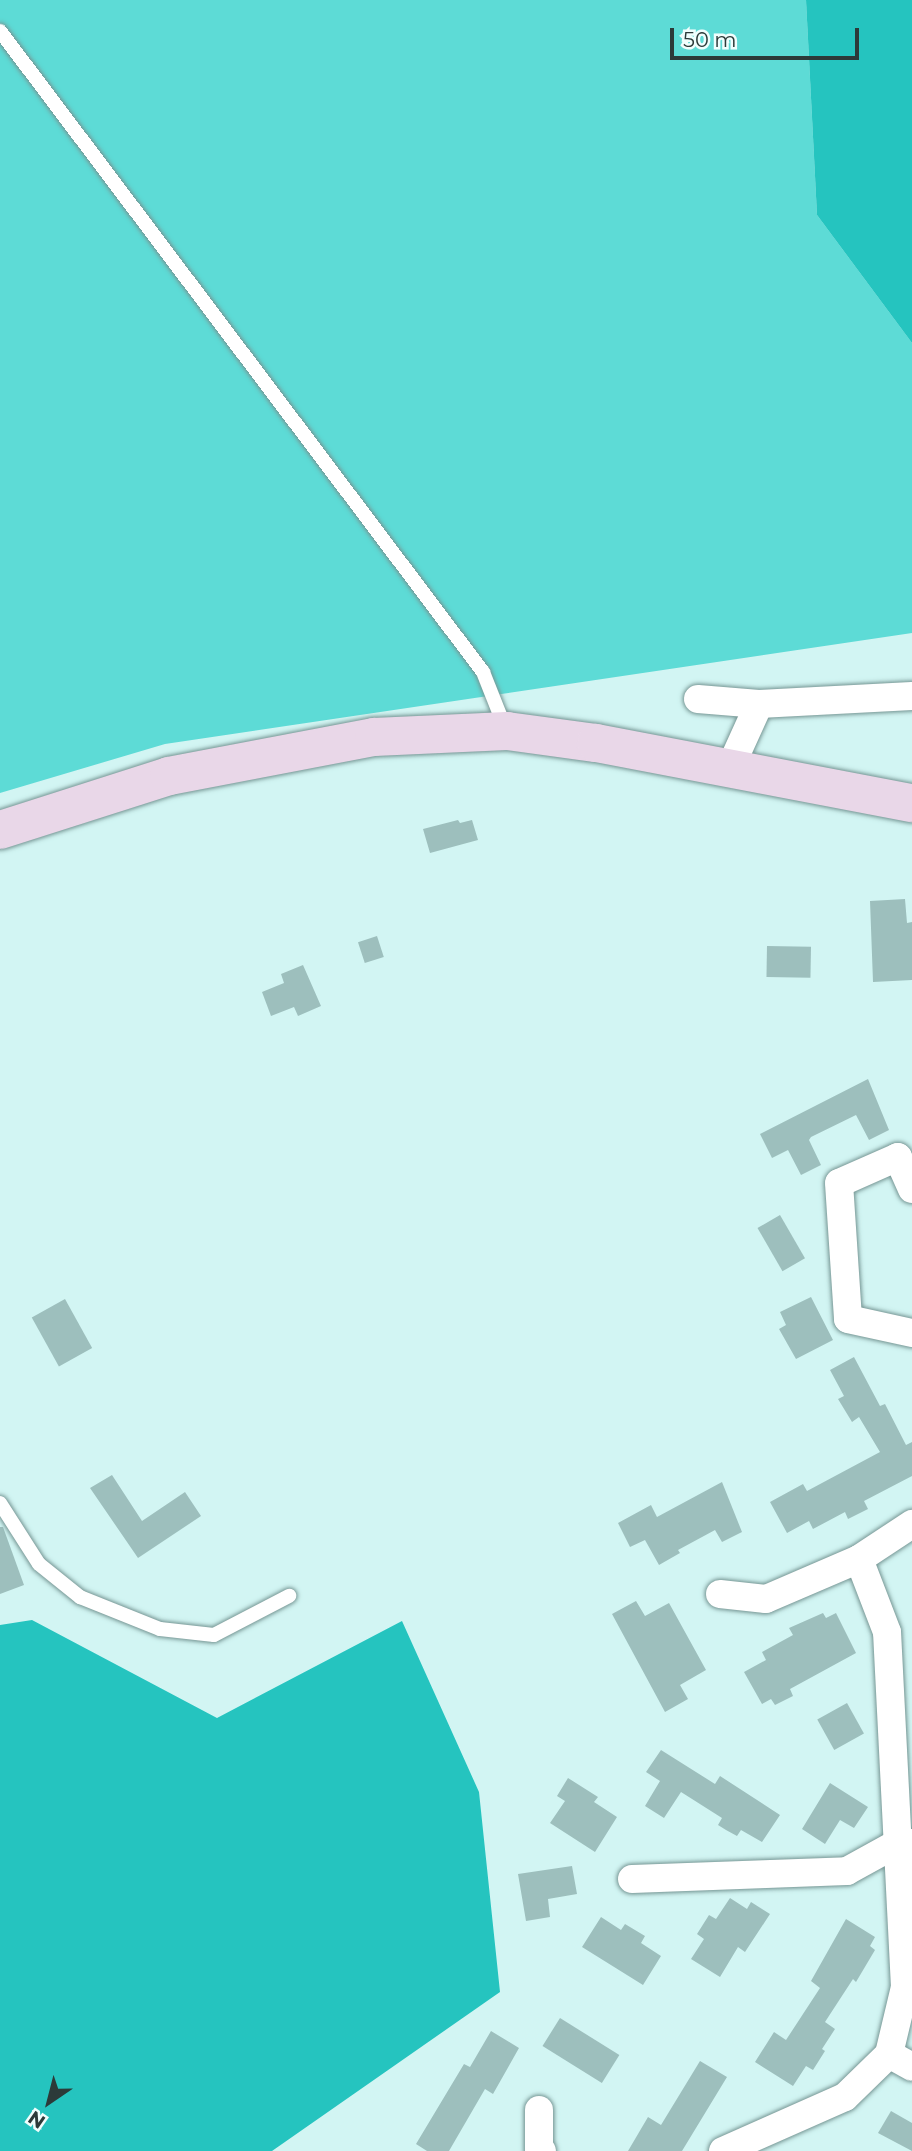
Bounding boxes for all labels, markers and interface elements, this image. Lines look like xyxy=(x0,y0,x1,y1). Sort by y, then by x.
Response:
scale bar xyxy=(674,14,863,58)
text: 50 m xyxy=(683,27,737,52)
north arrow xyxy=(14,2067,84,2137)
text: N xyxy=(24,2106,50,2133)

